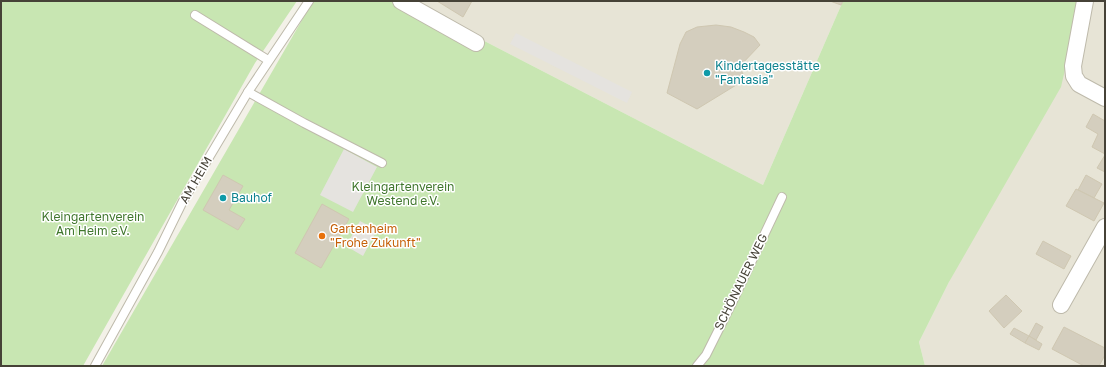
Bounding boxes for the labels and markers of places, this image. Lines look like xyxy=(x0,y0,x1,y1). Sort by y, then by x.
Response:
place label: Kindertagesstätte "Fantasia" xyxy=(715,58,820,87)
marker: Kindertagesstätte "Fantasia" xyxy=(702,68,712,78)
place label: Bauhof xyxy=(231,190,273,205)
marker: Bauhof xyxy=(218,193,228,203)
place label: Gartenheim "Frohe Zukunft" xyxy=(330,221,421,250)
marker: Gartenheim "Frohe Zukunft" xyxy=(317,231,327,241)

